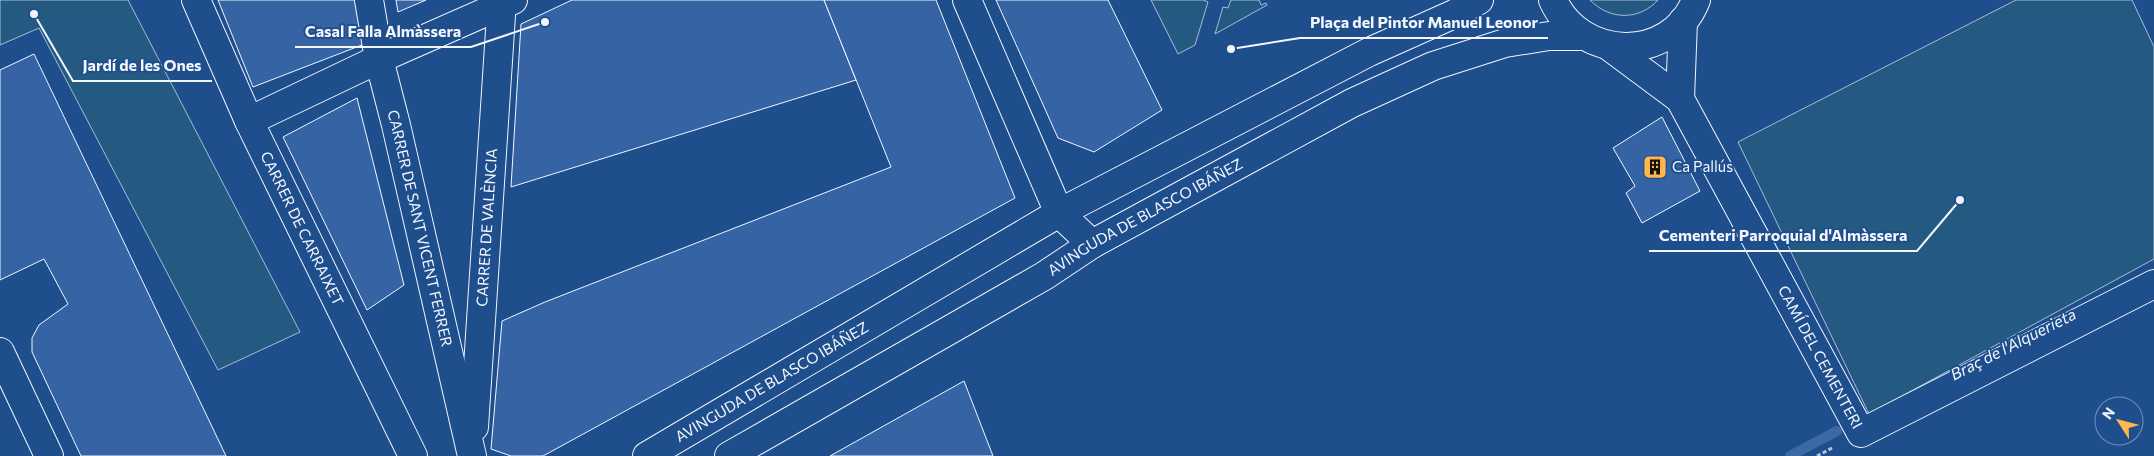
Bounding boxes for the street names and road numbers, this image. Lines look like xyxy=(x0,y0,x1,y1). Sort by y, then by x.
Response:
street label: CARRER DE SANT VICENT FERRER xyxy=(384,108,457,348)
street label: CARRER DE CARRAIXET xyxy=(257,148,348,309)
street label: CARRER DE VALÈNCIA xyxy=(472,148,500,307)
street label: AVINGUDA DE BLASCO IBÁÑEZ xyxy=(1044,154,1245,279)
street label: CAMÍ DEL CEMENTERI xyxy=(1775,282,1867,432)
street label: AVINGUDA DE BLASCO IBÁÑEZ xyxy=(672,318,871,445)

